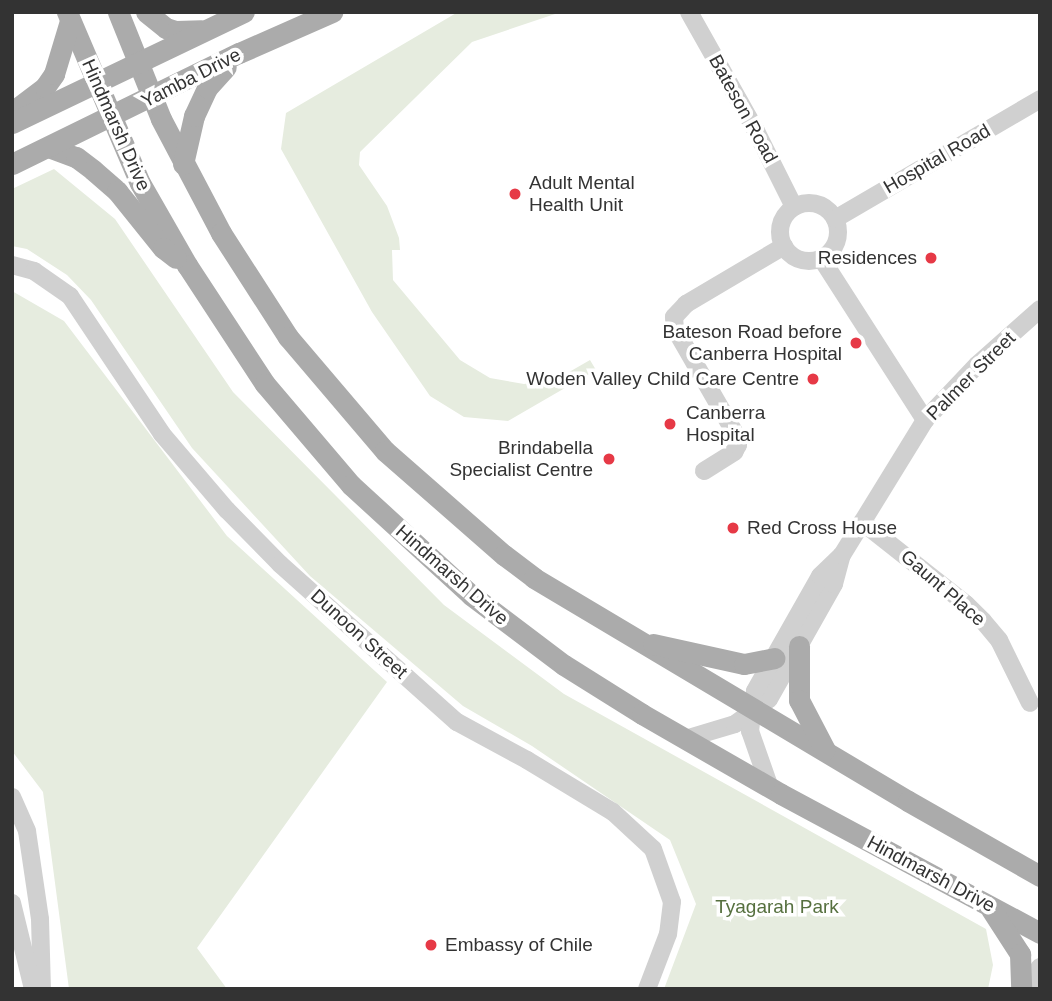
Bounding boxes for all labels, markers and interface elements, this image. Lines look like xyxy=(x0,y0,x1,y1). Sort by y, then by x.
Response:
street label: Yamba Drive xyxy=(138,43,244,113)
street label: Bateson Road xyxy=(704,51,782,167)
street label: Hindmarsh Drive xyxy=(77,56,155,194)
street label: Hospital Road xyxy=(880,119,994,199)
place label: Adult Mental Health Unit xyxy=(529,172,635,216)
marker: Adult Mental Health Unit xyxy=(507,186,523,202)
place label: Residences xyxy=(818,247,917,269)
marker: Residences xyxy=(923,250,939,266)
place label: Bateson Road before Canberra Hospital xyxy=(662,321,842,365)
street label: Palmer Street xyxy=(922,327,1020,425)
marker: Bateson Road before Canberra Hospital xyxy=(848,335,864,351)
place label: Woden Valley Child Care Centre xyxy=(526,368,799,390)
marker: Woden Valley Child Care Centre xyxy=(805,371,821,387)
place label: Canberra Hospital xyxy=(686,402,765,446)
marker: Canberra Hospital xyxy=(660,414,680,434)
place label: Brindabella Specialist Centre xyxy=(449,437,593,481)
marker: Brindabella Specialist Centre xyxy=(599,449,619,469)
place label: Red Cross House xyxy=(747,517,897,539)
street label: Hindmarsh Drive xyxy=(391,520,513,630)
marker: Red Cross House xyxy=(725,520,741,536)
street label: Gaunt Place xyxy=(896,545,990,631)
street label: Dunoon Street xyxy=(306,585,412,683)
street label: Hindmarsh Drive xyxy=(863,831,999,917)
park label: Tyagarah Park xyxy=(715,896,839,918)
place label: Embassy of Chile xyxy=(445,934,593,956)
marker: Embassy of Chile xyxy=(423,937,439,953)

